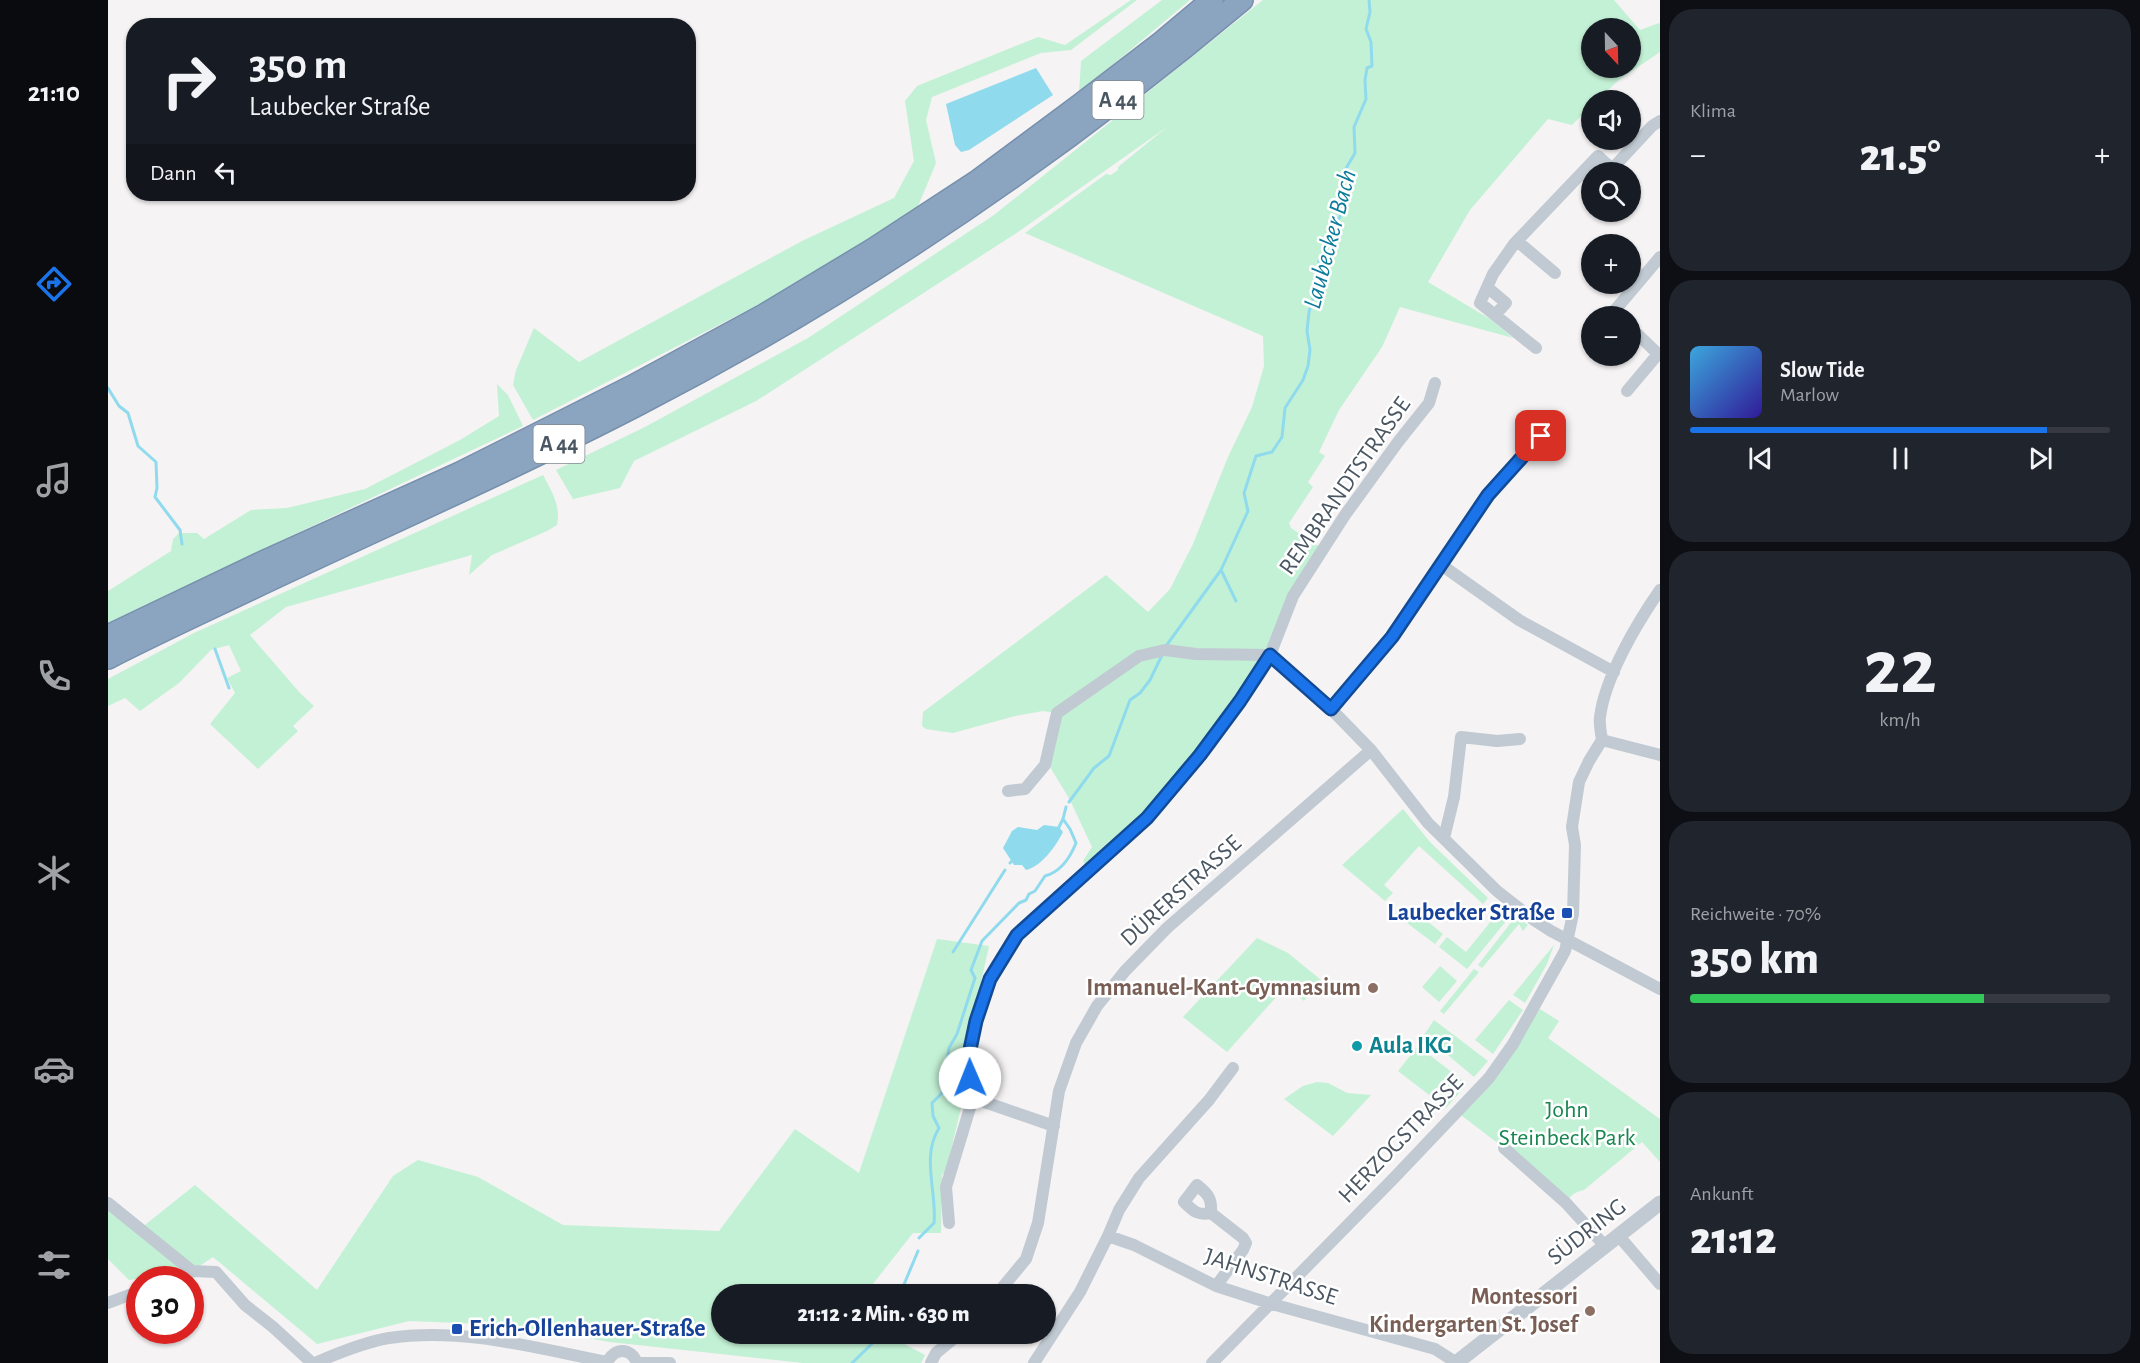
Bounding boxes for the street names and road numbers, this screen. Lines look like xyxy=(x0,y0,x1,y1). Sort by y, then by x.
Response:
road number: A 44 xyxy=(1092,81,1144,119)
street label: REMBRANDTSTRASSE xyxy=(1275,393,1415,579)
road number: A 44 xyxy=(534,425,584,463)
street label: DÜRERSTRASSE xyxy=(1116,830,1246,951)
street label: HERZOGSTRASSE xyxy=(1334,1070,1468,1208)
street label: SÜDRING xyxy=(1543,1193,1631,1270)
street label: JAHNSTRASSE xyxy=(1202,1244,1341,1310)

